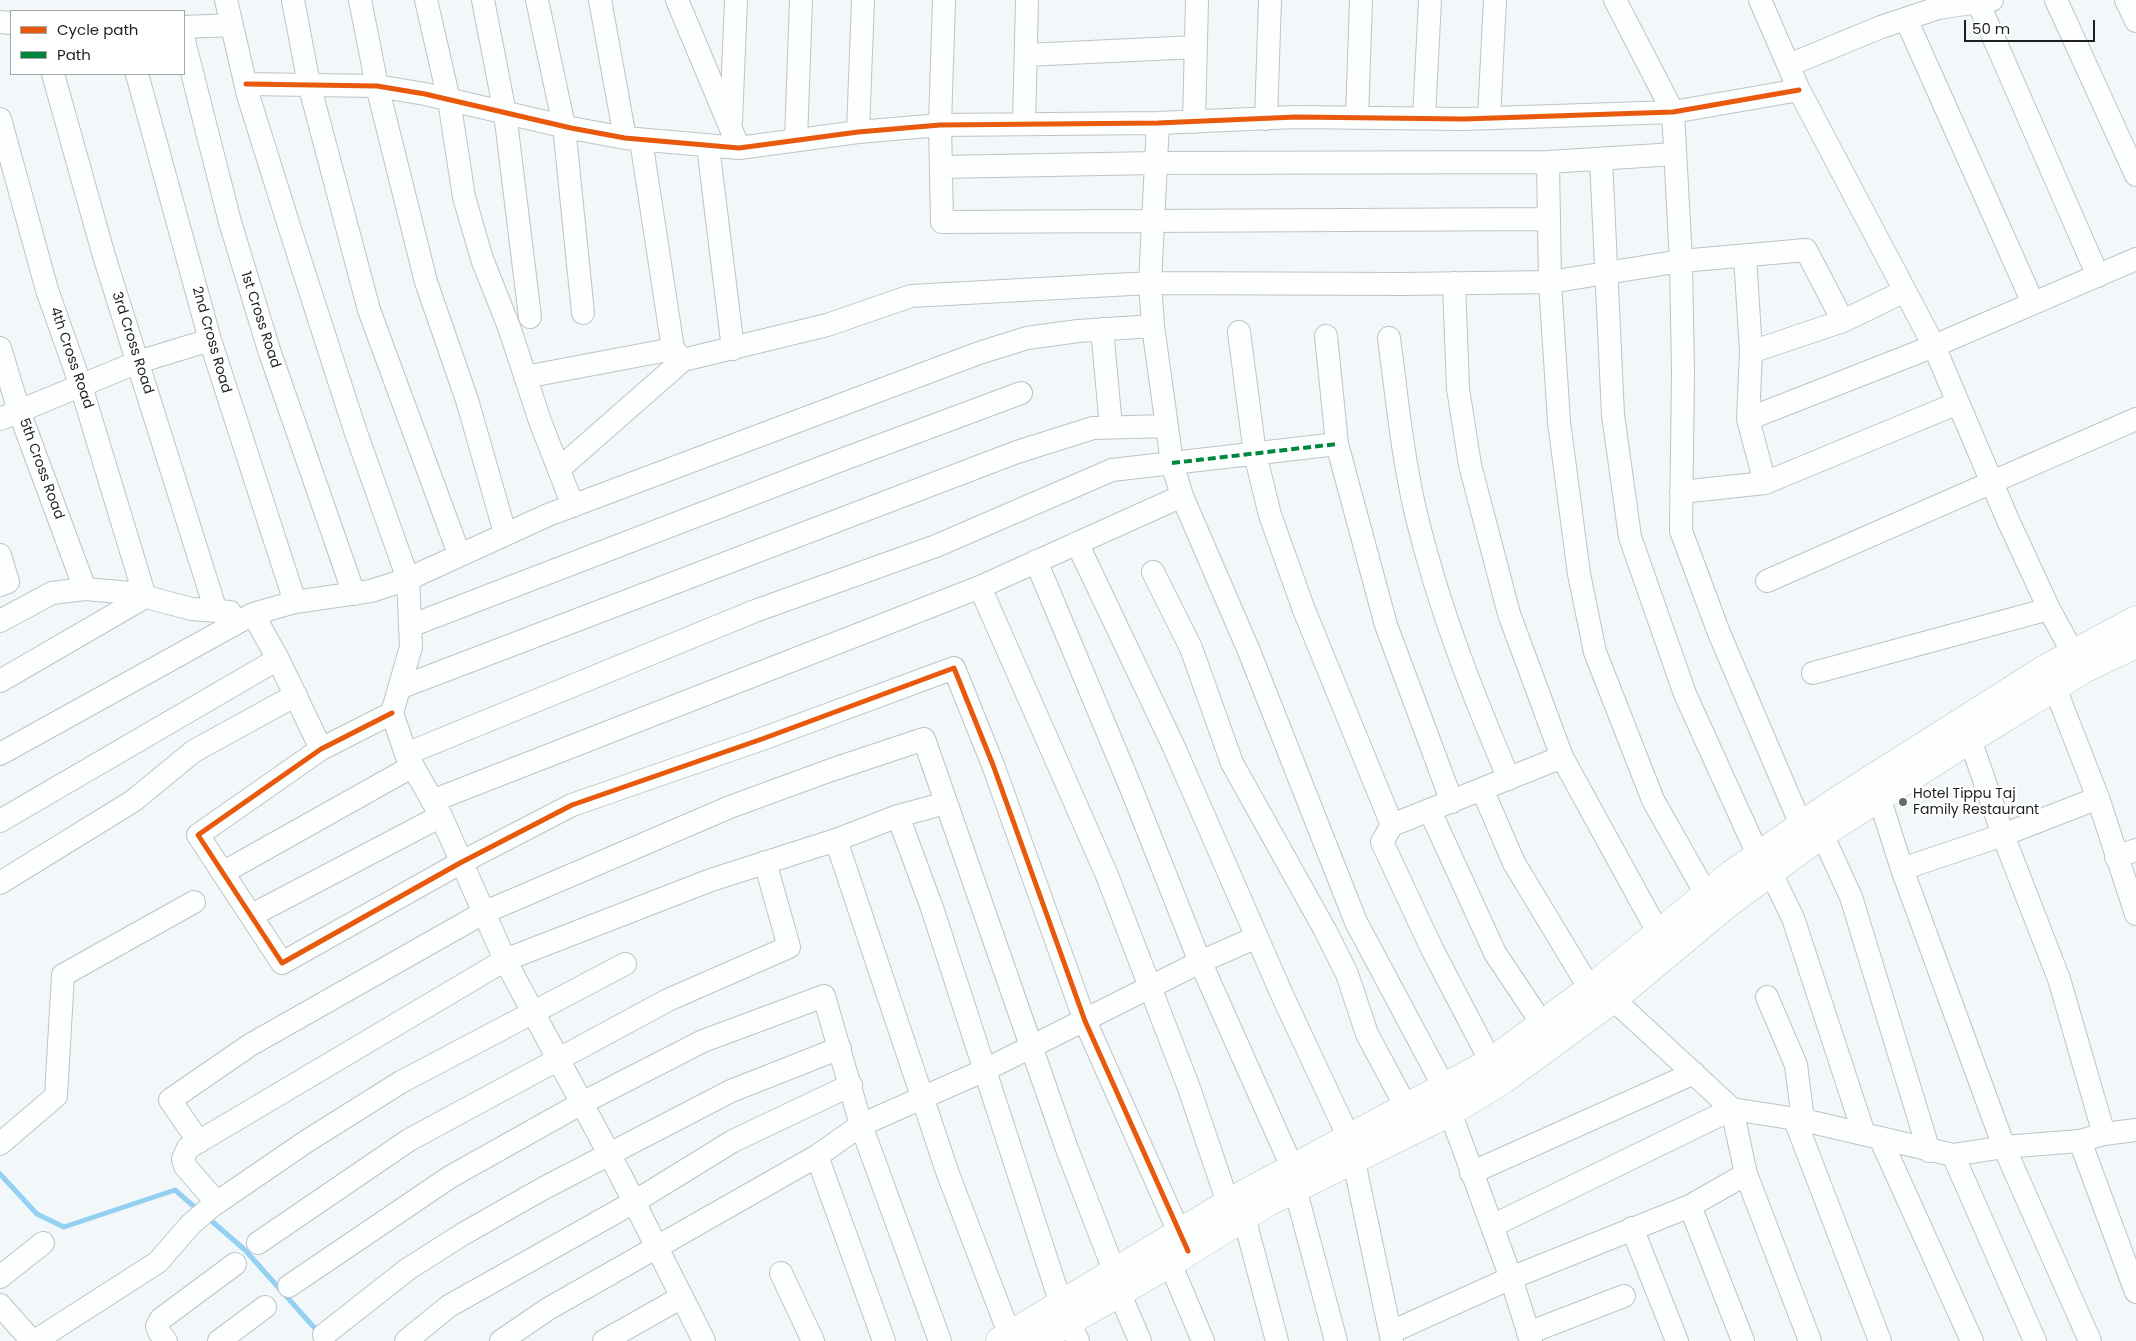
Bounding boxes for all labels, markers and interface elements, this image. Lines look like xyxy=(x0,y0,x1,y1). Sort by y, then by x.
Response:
legend xyxy=(10,10,185,75)
scale bar xyxy=(1966,10,2097,42)
text: 50 m xyxy=(1972,18,2010,39)
text: Cycle path xyxy=(57,19,138,40)
text: Path xyxy=(57,44,91,65)
street label: 1st Cross Road xyxy=(237,270,283,370)
street label: 2nd Cross Road xyxy=(188,285,234,395)
street label: 3rd Cross Road xyxy=(108,290,156,396)
street label: 4th Cross Road xyxy=(46,305,96,411)
street label: 5th Cross Road xyxy=(15,416,67,522)
place label: Hotel Tippu Taj Family Restaurant xyxy=(1913,786,2039,819)
marker: Hotel Tippu Taj Family Restaurant xyxy=(1897,796,1909,808)

